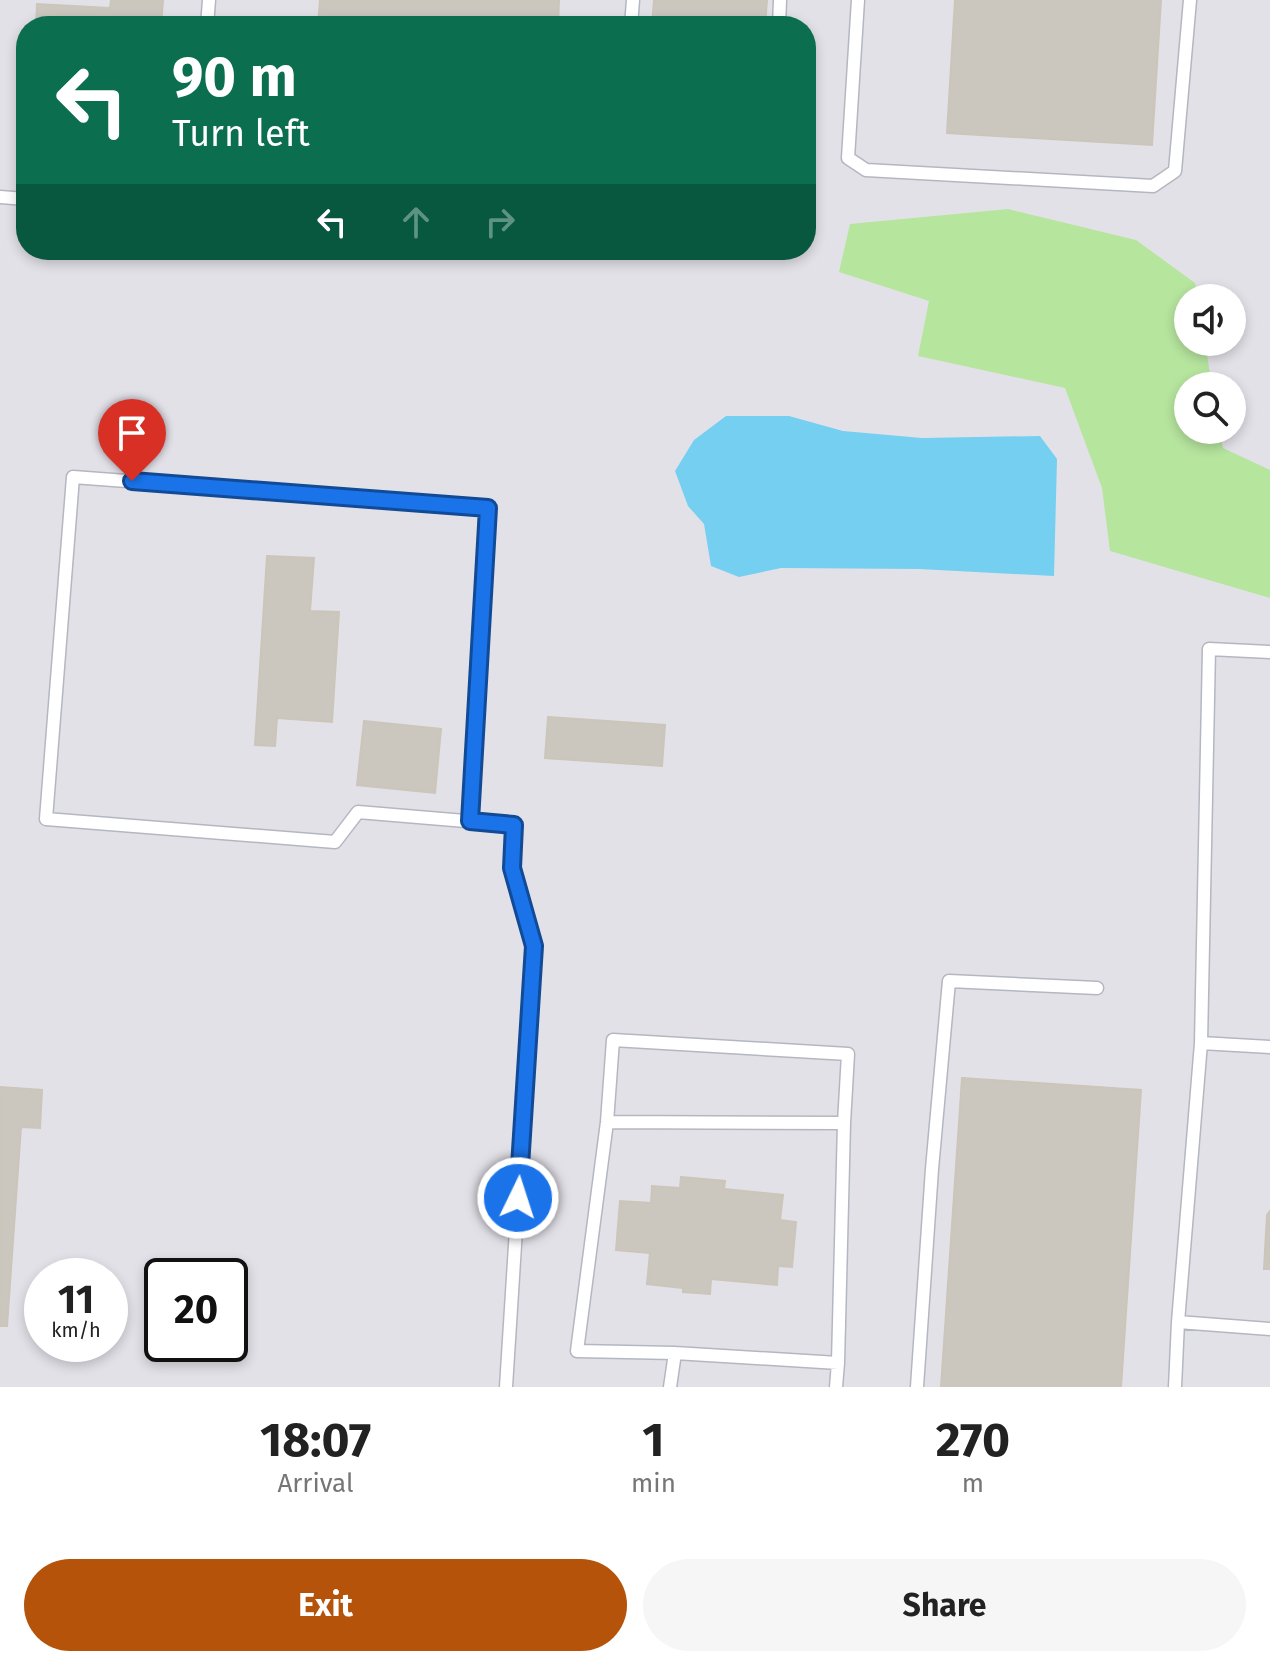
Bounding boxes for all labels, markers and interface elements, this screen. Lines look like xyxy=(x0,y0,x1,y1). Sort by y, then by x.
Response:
text: 90 m xyxy=(172,44,297,111)
icon: left xyxy=(40,48,144,152)
text: Turn left xyxy=(172,112,310,156)
icon: left xyxy=(310,200,354,244)
icon: ahead xyxy=(394,200,438,244)
icon: right xyxy=(478,200,522,244)
map controls xyxy=(1174,284,1246,444)
button: sound xyxy=(1174,284,1246,356)
button: search xyxy=(1174,372,1246,444)
pin xyxy=(98,399,166,481)
icon: arrive xyxy=(110,411,154,455)
position arrow xyxy=(476,1156,560,1240)
speed limit sign: 20 xyxy=(144,1258,248,1362)
text: 11 xyxy=(58,1276,94,1324)
text: km/h xyxy=(51,1318,101,1342)
text: 18:07 xyxy=(260,1411,371,1469)
text: 1 xyxy=(642,1411,665,1469)
text: 270 xyxy=(936,1411,1010,1469)
text: Arrival xyxy=(277,1468,354,1499)
text: min xyxy=(631,1468,676,1499)
text: m xyxy=(962,1468,984,1499)
button: Exit xyxy=(24,1559,627,1651)
button: Share xyxy=(643,1559,1246,1651)

